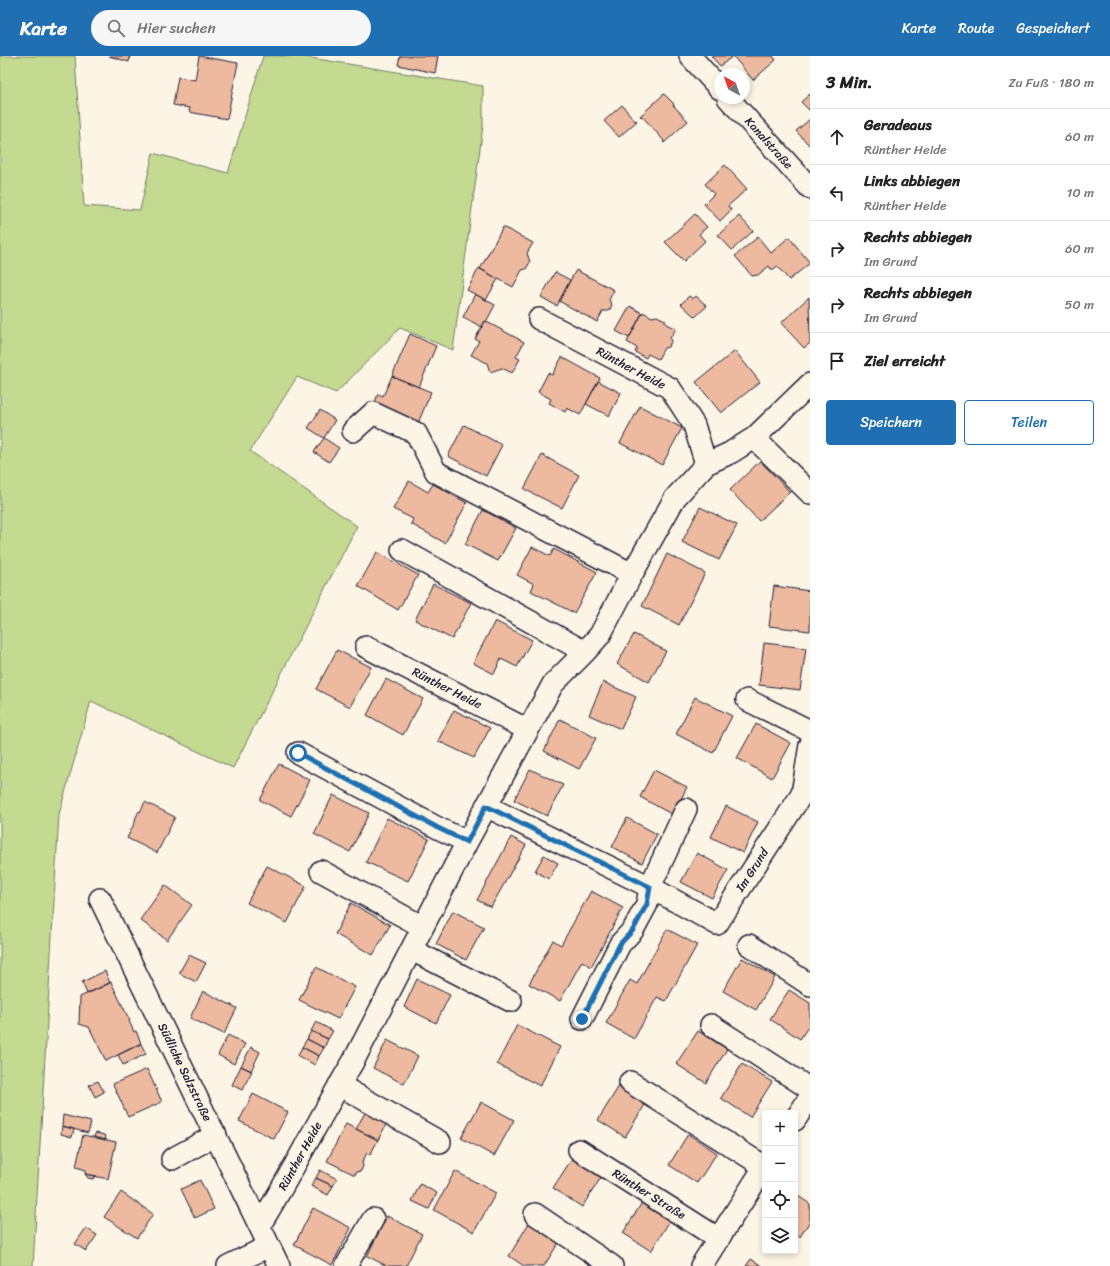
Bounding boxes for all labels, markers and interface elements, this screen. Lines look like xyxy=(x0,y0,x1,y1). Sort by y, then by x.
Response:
search box xyxy=(91,10,371,46)
text: Karte xyxy=(20,12,67,45)
text: Hier suchen xyxy=(137,15,216,41)
text: Karte xyxy=(902,16,936,41)
text: Route xyxy=(958,16,994,41)
text: Gespeichert xyxy=(1016,16,1090,41)
icon: search xyxy=(105,17,127,39)
text: 3 Min. xyxy=(826,67,873,97)
north arrow xyxy=(714,68,750,104)
text: Zu Fuß · 180 m xyxy=(1008,71,1094,94)
street label: Kanalstraße xyxy=(739,112,799,174)
text: Geradeaus xyxy=(864,112,932,138)
text: 60 m xyxy=(1065,125,1094,148)
icon: ahead xyxy=(826,126,848,148)
text: Rünther Heide xyxy=(864,138,947,161)
text: Links abbiegen xyxy=(864,168,960,194)
text: 10 m xyxy=(1067,181,1094,204)
icon: left xyxy=(826,182,848,204)
text: Rünther Heide xyxy=(864,194,947,217)
text: Rechts abbiegen xyxy=(864,224,972,250)
text: 60 m xyxy=(1065,237,1094,260)
icon: right xyxy=(826,238,848,260)
text: Im Grund xyxy=(864,250,917,273)
text: Rechts abbiegen xyxy=(864,280,972,306)
text: 50 m xyxy=(1064,293,1094,316)
icon: right xyxy=(826,294,848,316)
text: Im Grund xyxy=(864,306,917,329)
street label: Rünther Heide xyxy=(592,340,670,396)
text: Ziel erreicht xyxy=(864,348,945,374)
icon: arrive xyxy=(826,350,848,372)
button: Speichern xyxy=(826,400,956,445)
button: Teilen xyxy=(964,400,1094,445)
street label: Rünther Heide xyxy=(408,661,486,715)
route start xyxy=(289,744,307,762)
street label: Im Grund xyxy=(729,842,775,897)
route end xyxy=(573,1010,591,1028)
street label: Südliche Salzstraße xyxy=(152,1019,218,1125)
map controls xyxy=(762,1110,798,1254)
button: + xyxy=(762,1110,798,1146)
street label: Rünther Heide xyxy=(272,1117,328,1195)
button: − xyxy=(762,1146,798,1182)
street label: Rünther Straße xyxy=(608,1162,691,1226)
button: locate xyxy=(762,1182,798,1218)
button: layers xyxy=(762,1218,798,1254)

